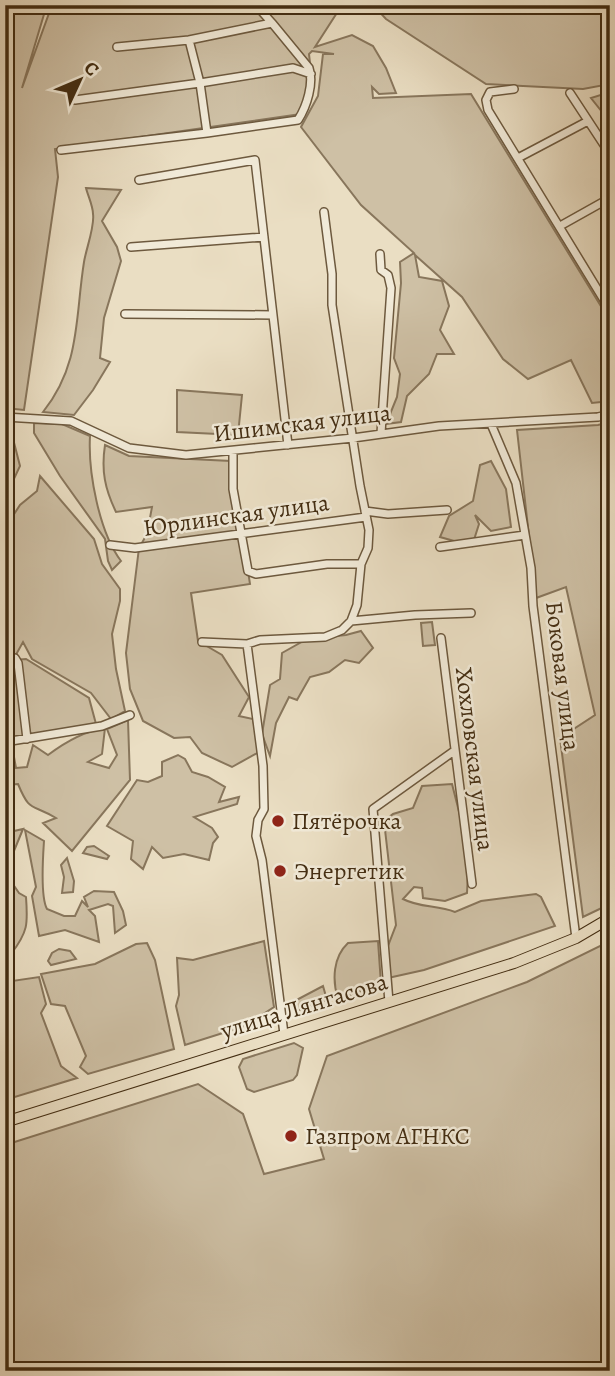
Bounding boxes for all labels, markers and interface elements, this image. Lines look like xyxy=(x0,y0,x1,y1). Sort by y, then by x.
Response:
north arrow xyxy=(46,46,116,116)
text: С xyxy=(78,56,105,82)
street label: Ишимская улица xyxy=(211,396,393,450)
street label: Юрлинская улица xyxy=(141,486,331,544)
street label: Боковая улица xyxy=(538,599,588,753)
street label: Хохловская улица xyxy=(448,665,502,853)
place label: Пятёрочка xyxy=(292,805,402,837)
marker: Пятёрочка xyxy=(270,813,286,829)
place label: Энергетик xyxy=(294,855,404,887)
marker: Энергетик xyxy=(272,863,288,879)
street label: улица Лянгасова xyxy=(216,965,391,1047)
place label: Газпром АГНКС xyxy=(305,1120,470,1152)
marker: Газпром АГНКС xyxy=(283,1128,299,1144)

